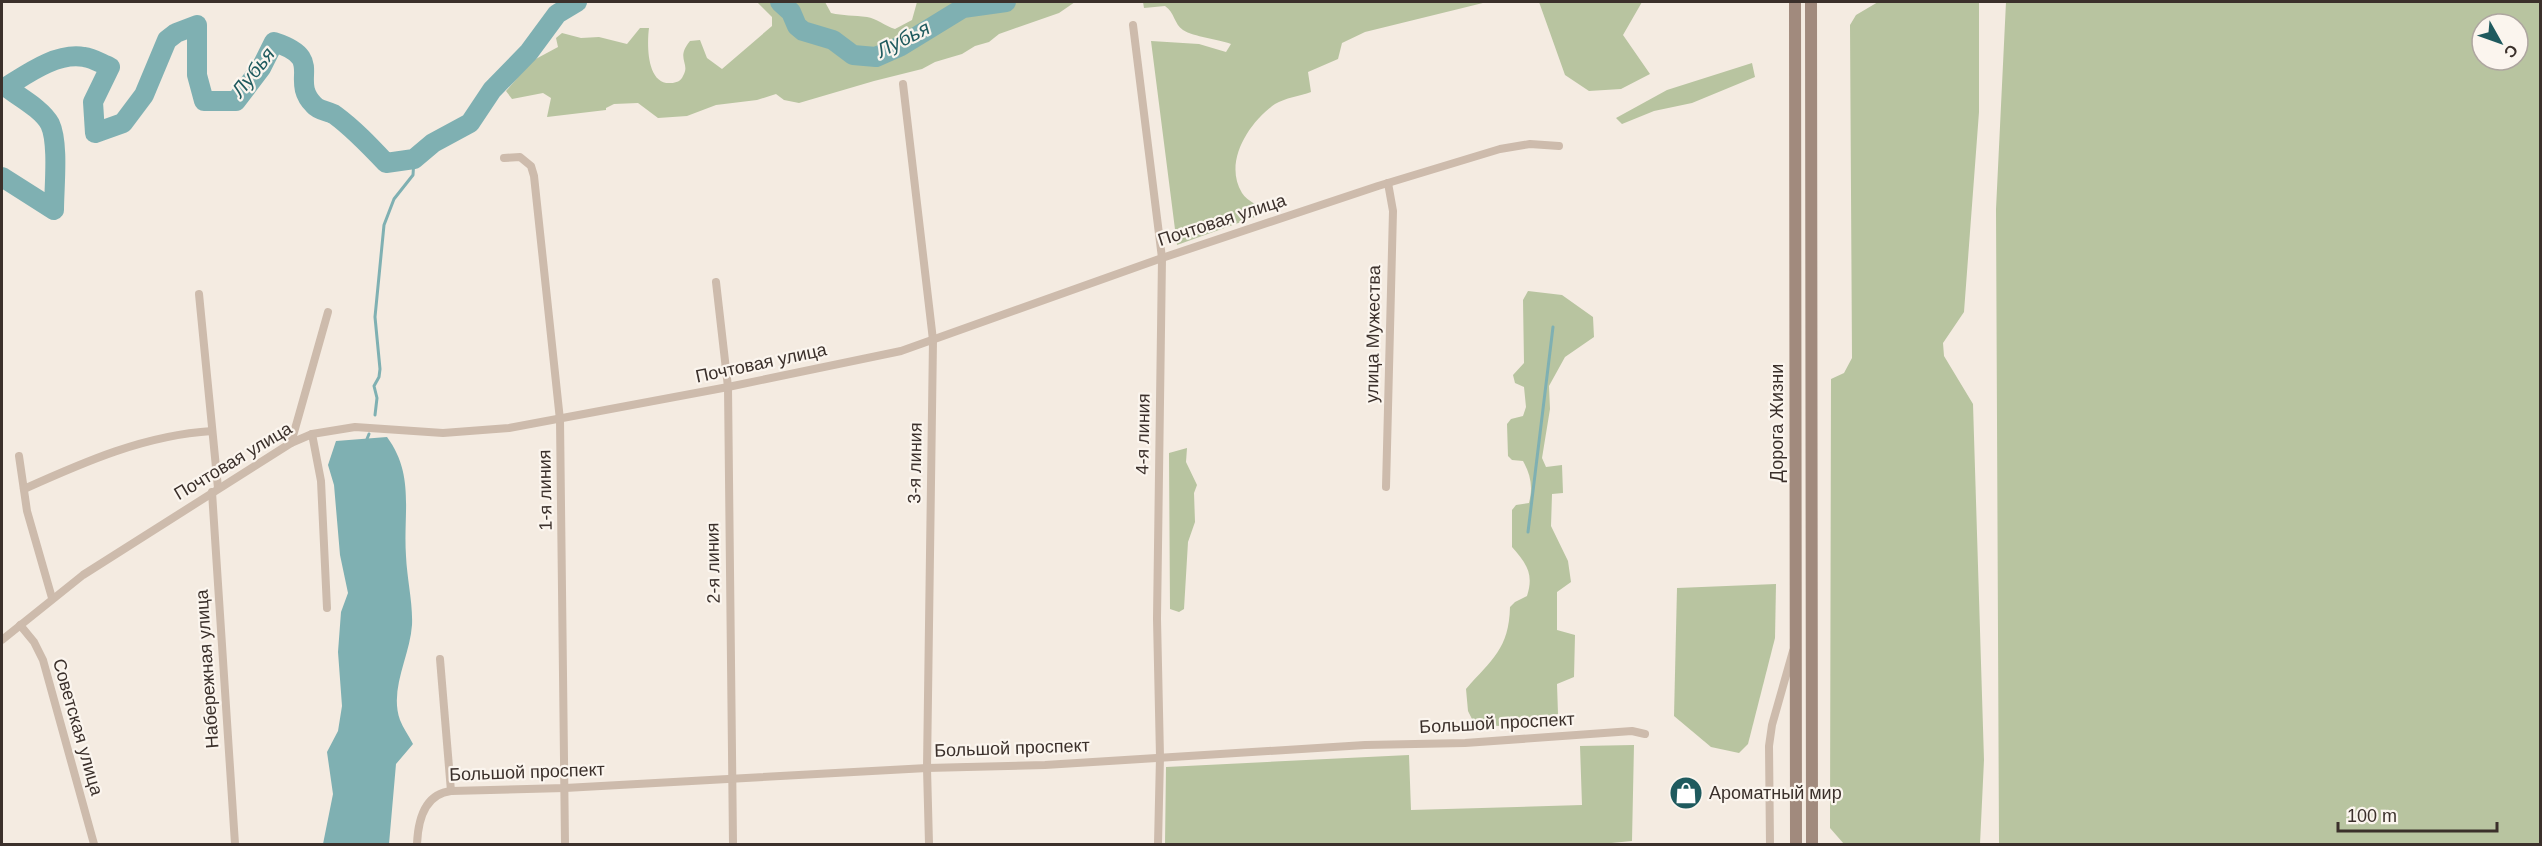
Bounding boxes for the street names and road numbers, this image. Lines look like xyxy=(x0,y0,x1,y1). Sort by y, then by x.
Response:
street label: Почтовая улица xyxy=(1155,190,1290,250)
street label: улица Мужества xyxy=(1362,264,1384,403)
street label: Почтовая улица xyxy=(694,339,829,387)
street label: Дорога Жизни xyxy=(1767,364,1787,482)
street label: 4-я линия xyxy=(1132,393,1154,475)
street label: Почтовая улица xyxy=(171,418,296,504)
street label: 3-я линия xyxy=(904,422,926,504)
street label: 1-я линия xyxy=(534,449,556,531)
street label: 2-я линия xyxy=(702,522,724,604)
street label: Набережная улица xyxy=(191,588,223,749)
street label: Советская улица xyxy=(49,656,107,799)
street label: Большой проспект xyxy=(1419,709,1575,737)
street label: Большой проспект xyxy=(934,735,1090,761)
street label: Большой проспект xyxy=(449,759,605,785)

